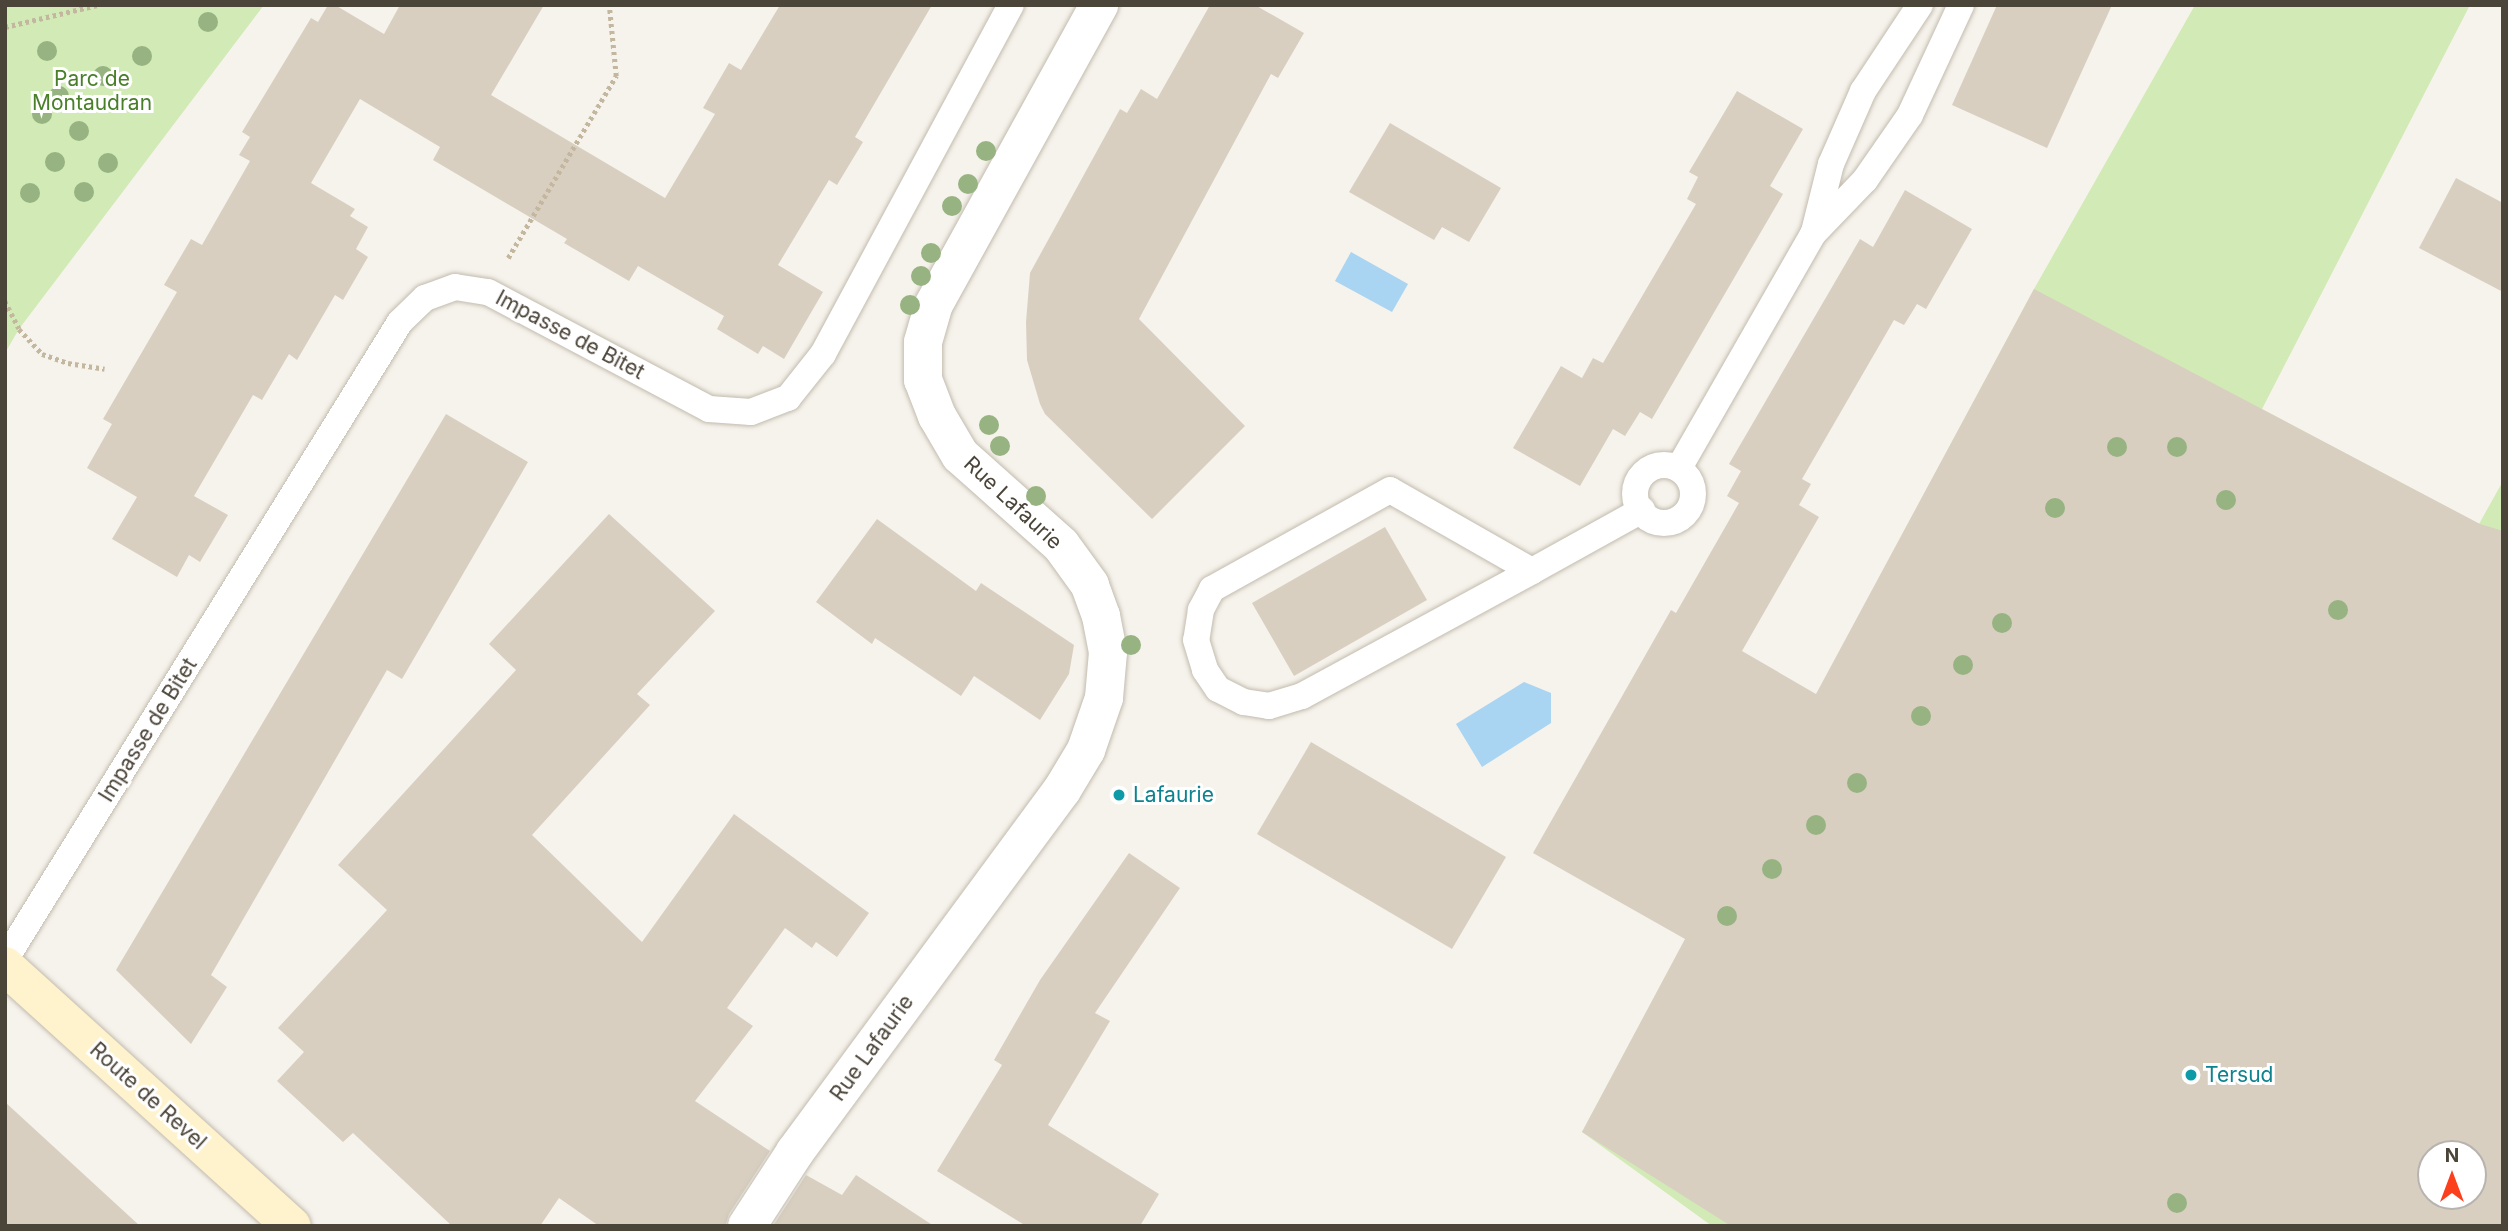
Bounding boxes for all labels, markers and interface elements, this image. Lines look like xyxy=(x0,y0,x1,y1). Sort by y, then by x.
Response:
park label: Parc de Montaudran xyxy=(32,66,152,116)
street label: Impasse de Bitet xyxy=(491,285,649,385)
street label: Rue Lafaurie xyxy=(959,451,1067,555)
street label: Impasse de Bitet xyxy=(94,653,202,807)
place label: Lafaurie xyxy=(1133,782,1214,808)
marker: Lafaurie xyxy=(1111,787,1127,803)
street label: Rue Lafaurie xyxy=(825,990,919,1106)
street label: Route de Revel xyxy=(85,1037,211,1155)
place label: Tersud xyxy=(2205,1062,2273,1088)
marker: Tersud xyxy=(2183,1067,2199,1083)
north arrow xyxy=(2417,1140,2487,1210)
text: N xyxy=(2445,1144,2459,1167)

